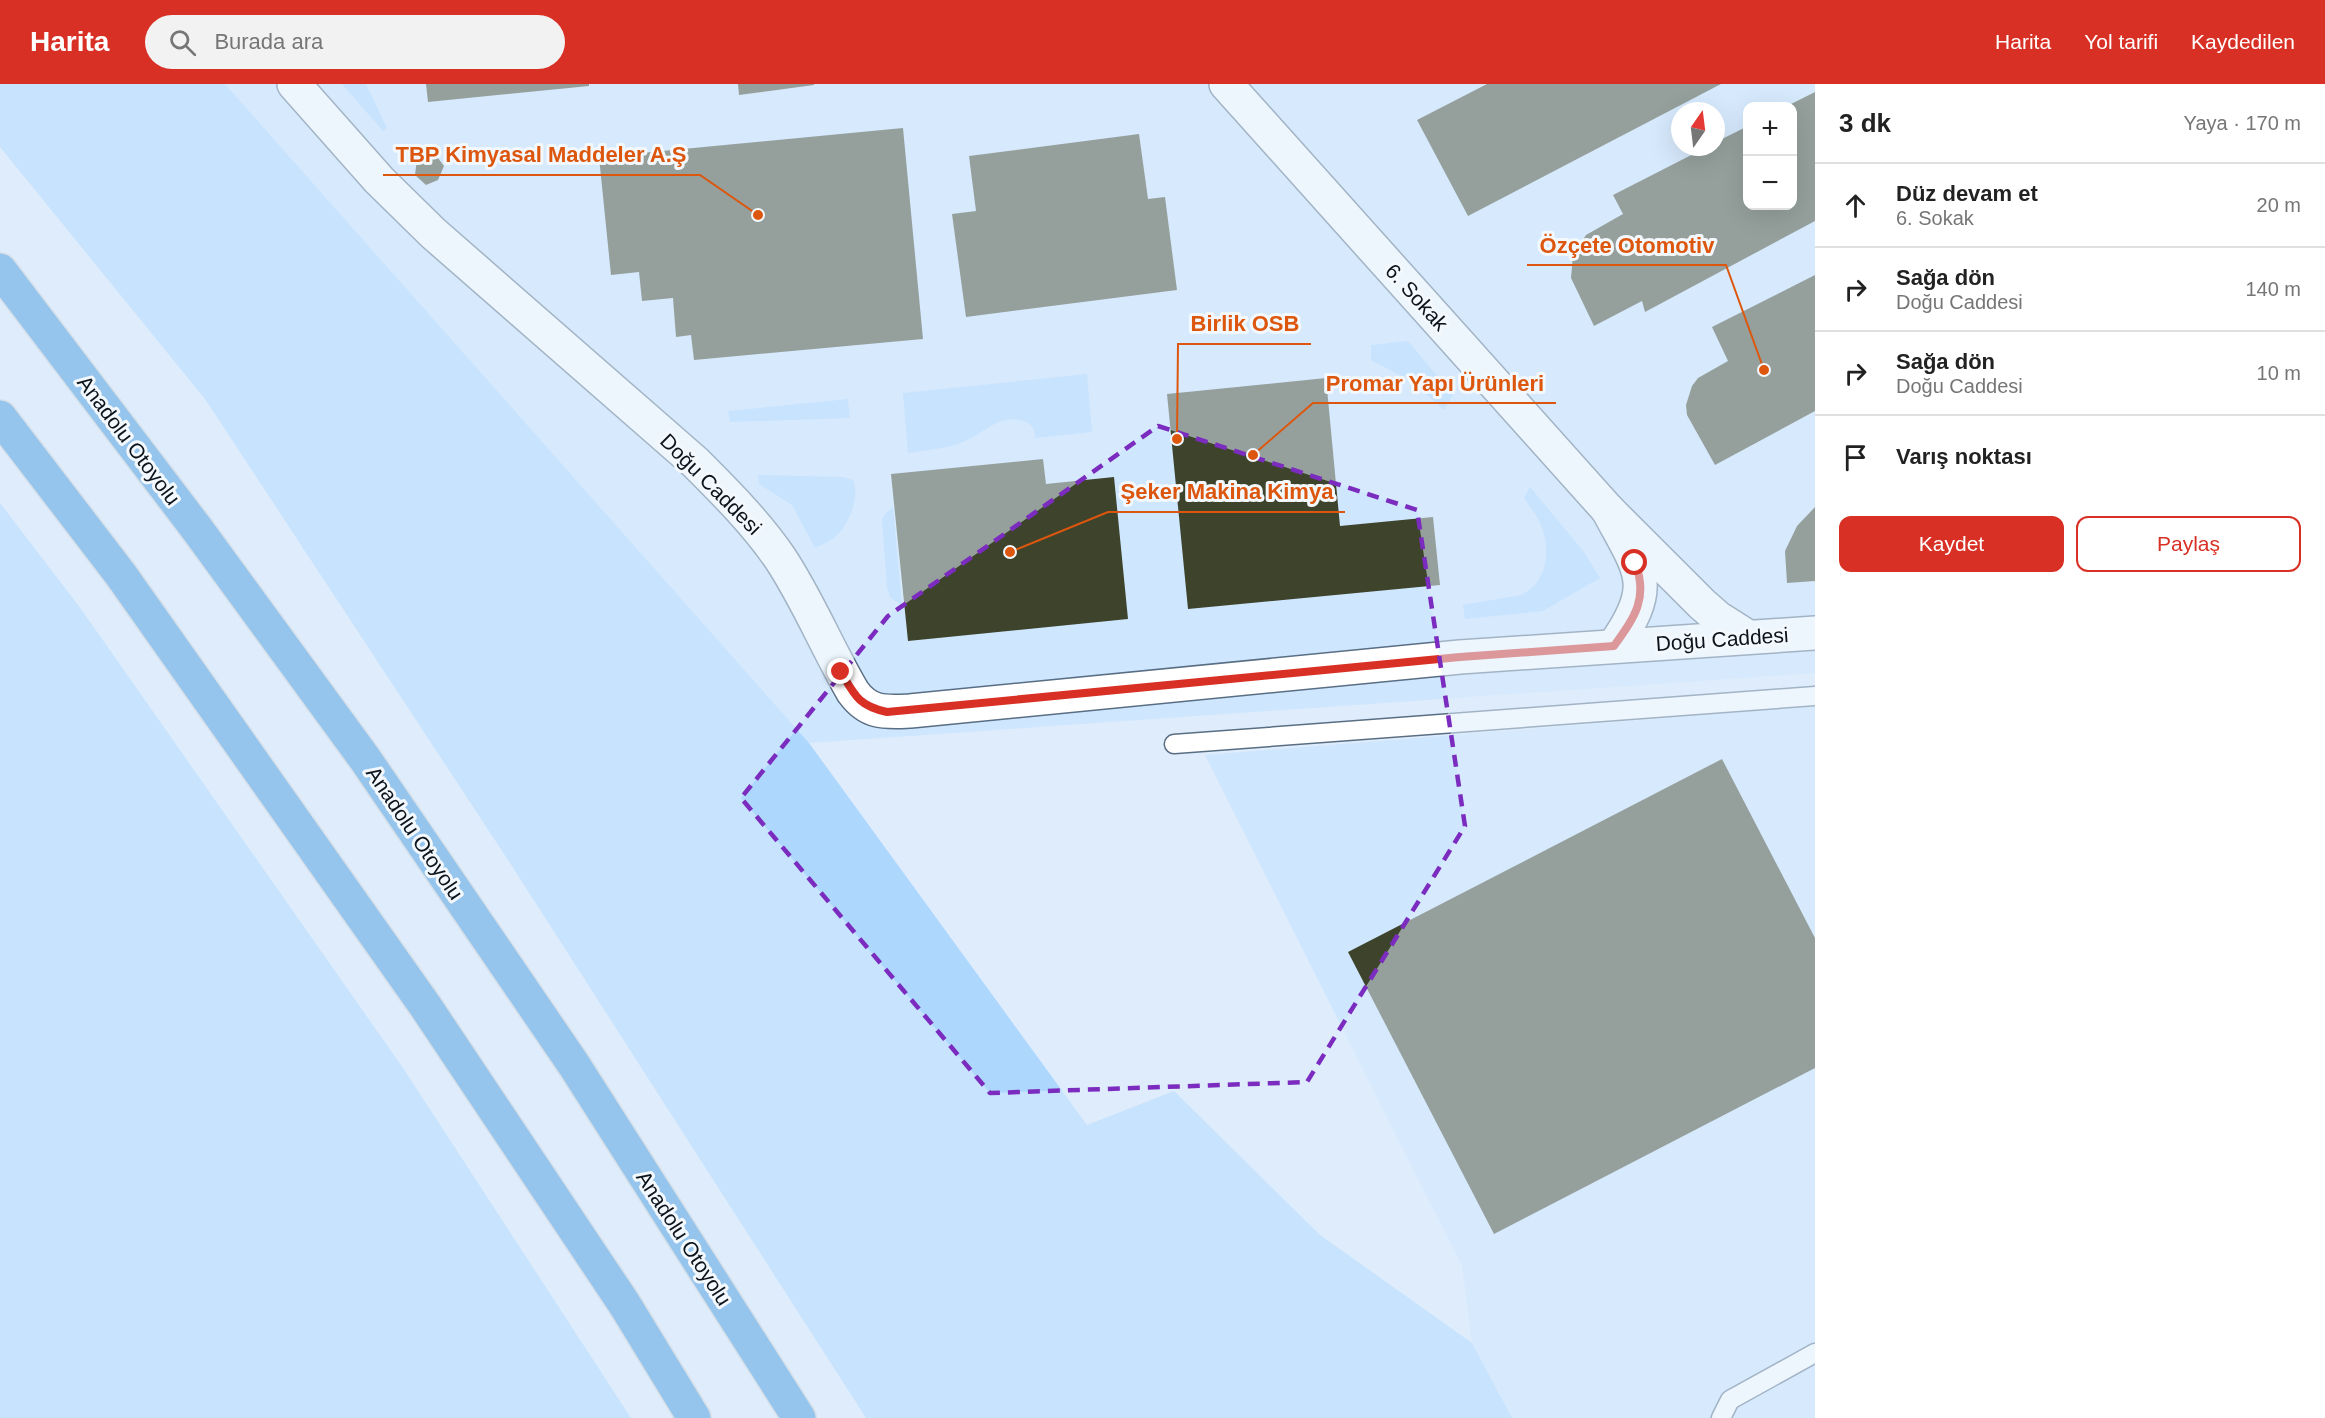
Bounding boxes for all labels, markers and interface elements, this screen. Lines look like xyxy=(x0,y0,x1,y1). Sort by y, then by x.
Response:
search box xyxy=(145,15,565,69)
text: Harita xyxy=(30,26,109,57)
icon: search xyxy=(166,26,199,59)
text: Burada ara xyxy=(214,29,323,54)
text: Harita xyxy=(1995,30,2051,53)
text: Yol tarifi xyxy=(2084,30,2158,53)
text: Kaydedilen xyxy=(2191,30,2295,53)
north arrow xyxy=(1671,102,1725,156)
map controls xyxy=(1743,102,1797,210)
button: + xyxy=(1743,102,1797,156)
text: 3 dk xyxy=(1839,108,1891,138)
text: Yaya · 170 m xyxy=(2184,112,2301,134)
callout: TBP Kimyasal Maddeler A.Ş xyxy=(383,135,700,175)
text: TBP Kimyasal Maddeler A.Ş xyxy=(396,142,687,167)
button: − xyxy=(1743,156,1797,210)
text: Düz devam et xyxy=(1896,181,2038,206)
icon: ahead xyxy=(1839,189,1872,222)
text: 20 m xyxy=(2257,194,2301,216)
text: 6. Sokak xyxy=(1896,207,1974,229)
callout: Özçete Otomotiv xyxy=(1527,225,1726,265)
text: Özçete Otomotiv xyxy=(1540,233,1715,258)
street label: 6. Sokak xyxy=(1381,259,1453,335)
text: Sağa dön xyxy=(1896,265,1995,290)
icon: right xyxy=(1839,273,1872,306)
text: 140 m xyxy=(2245,278,2301,300)
text: Doğu Caddesi xyxy=(1896,291,2023,313)
callout: Birlik OSB xyxy=(1178,304,1311,344)
text: Birlik OSB xyxy=(1191,311,1299,336)
text: Sağa dön xyxy=(1896,349,1995,374)
icon: right xyxy=(1839,357,1872,390)
text: 10 m xyxy=(2257,362,2301,384)
callout: Promar Yapı Ürünleri xyxy=(1313,363,1556,403)
street label: Anadolu Otoyolu xyxy=(73,371,185,509)
text: Promar Yapı Ürünleri xyxy=(1326,371,1544,396)
text: Doğu Caddesi xyxy=(1896,375,2023,397)
street label: Doğu Caddesi xyxy=(656,429,766,539)
icon: arrive xyxy=(1839,441,1872,474)
text: Varış noktası xyxy=(1896,444,2032,469)
callout: Şeker Makina Kimya xyxy=(1108,472,1345,512)
text: Şeker Makina Kimya xyxy=(1121,479,1334,504)
button: Kaydet xyxy=(1839,516,2064,572)
button: Paylaş xyxy=(2076,516,2301,572)
route start xyxy=(1621,549,1647,575)
street label: Doğu Caddesi xyxy=(1655,623,1789,655)
route end xyxy=(827,658,853,684)
street label: Anadolu Otoyolu xyxy=(362,762,468,904)
street label: Anadolu Otoyolu xyxy=(632,1167,736,1309)

